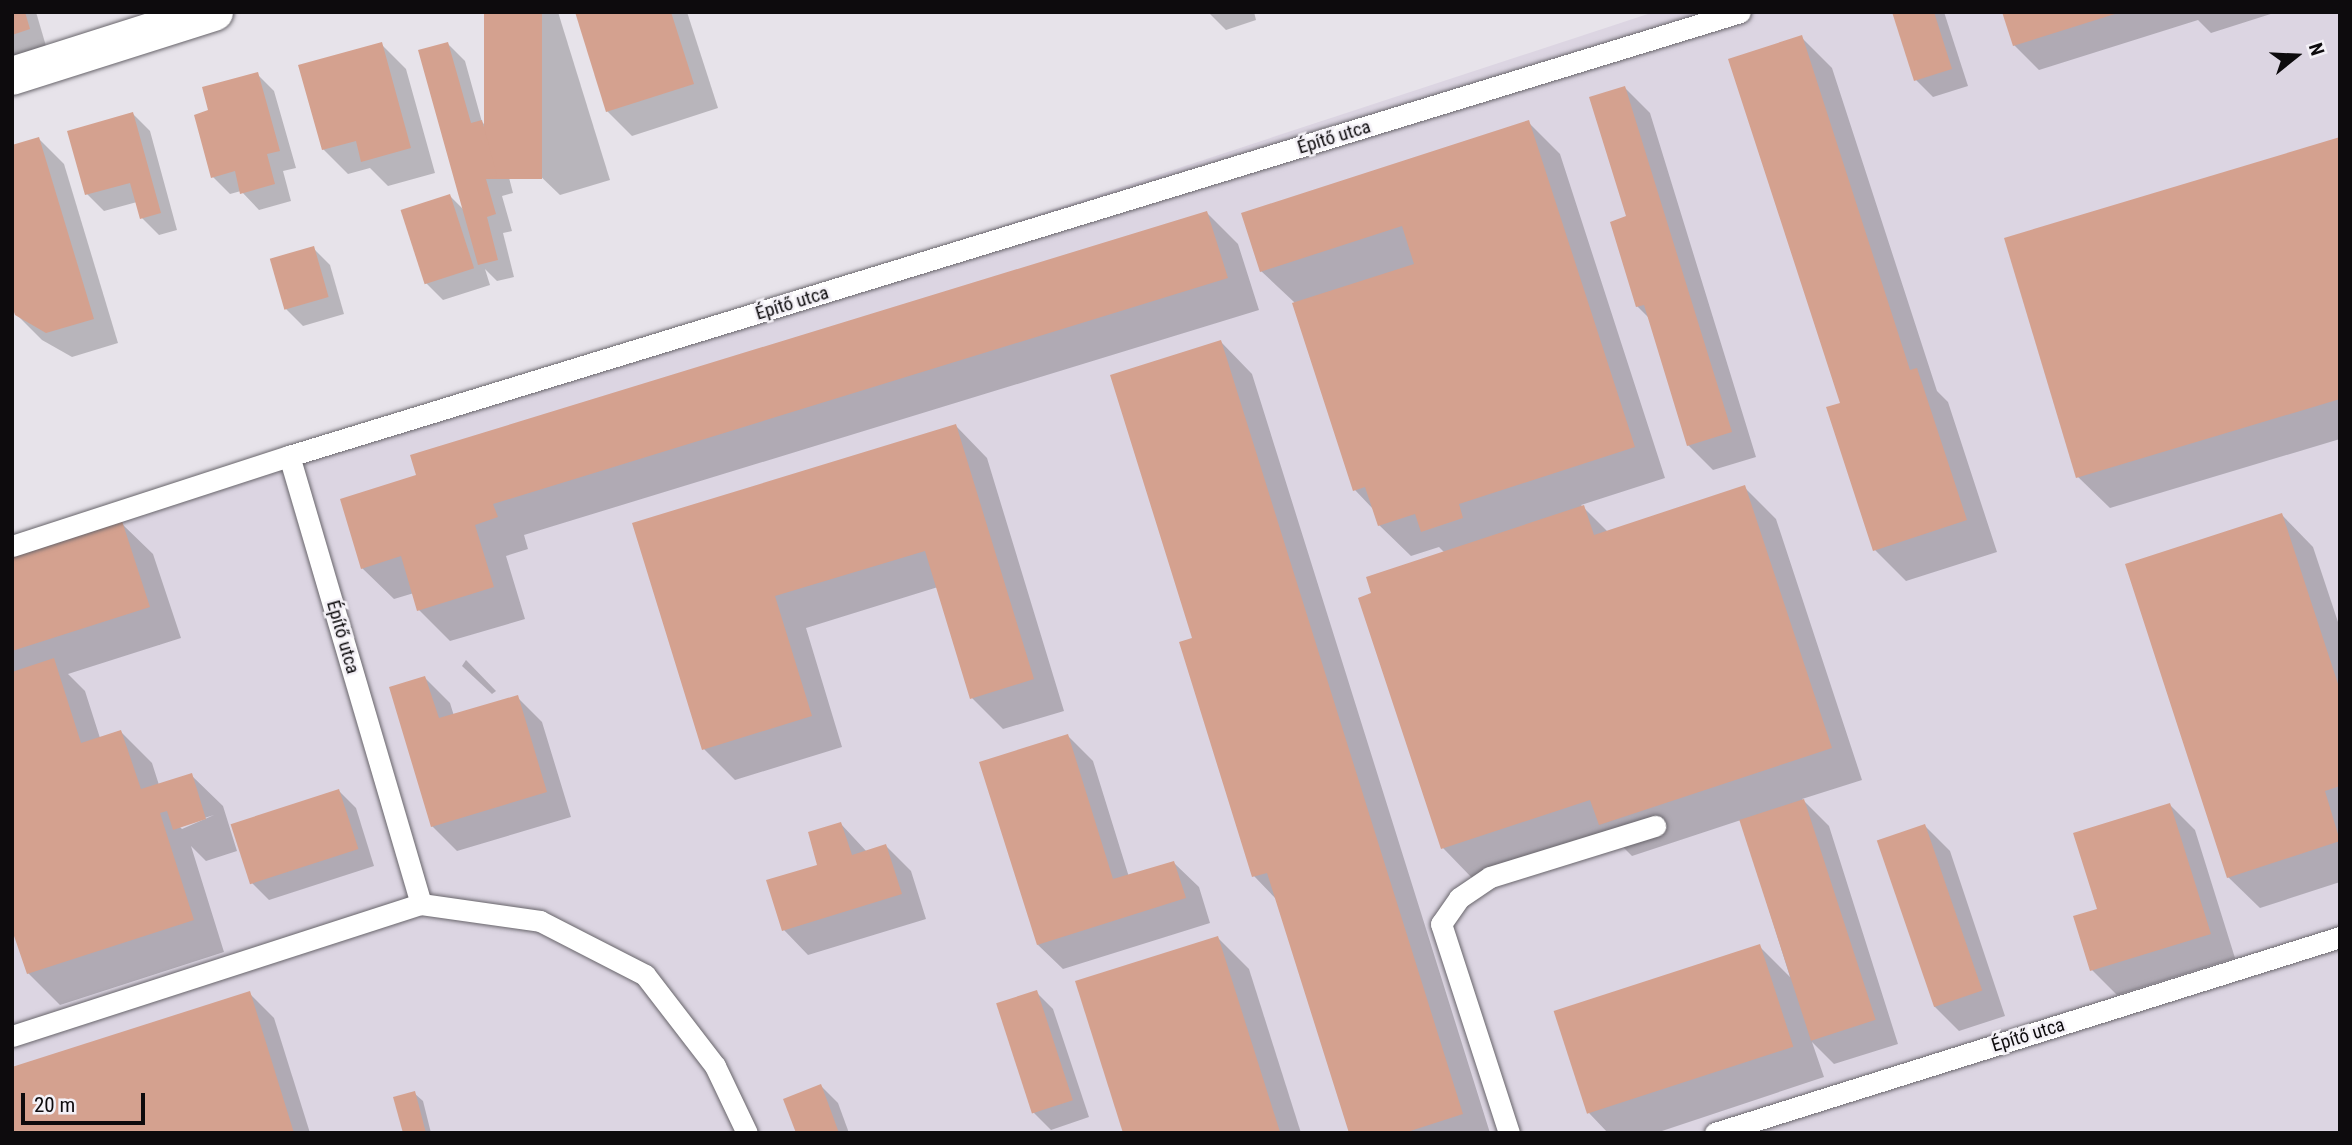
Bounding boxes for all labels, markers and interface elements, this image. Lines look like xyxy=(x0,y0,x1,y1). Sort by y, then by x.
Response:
north arrow xyxy=(2261,21,2331,91)
text: N xyxy=(2304,40,2329,58)
street label: Építő utca xyxy=(1295,115,1373,159)
street label: Építő utca xyxy=(753,281,831,325)
street label: Építő utca xyxy=(322,598,364,676)
street label: Építő utca xyxy=(1989,1013,2067,1057)
scale bar xyxy=(24,1078,149,1122)
text: 20 m xyxy=(34,1093,75,1117)

